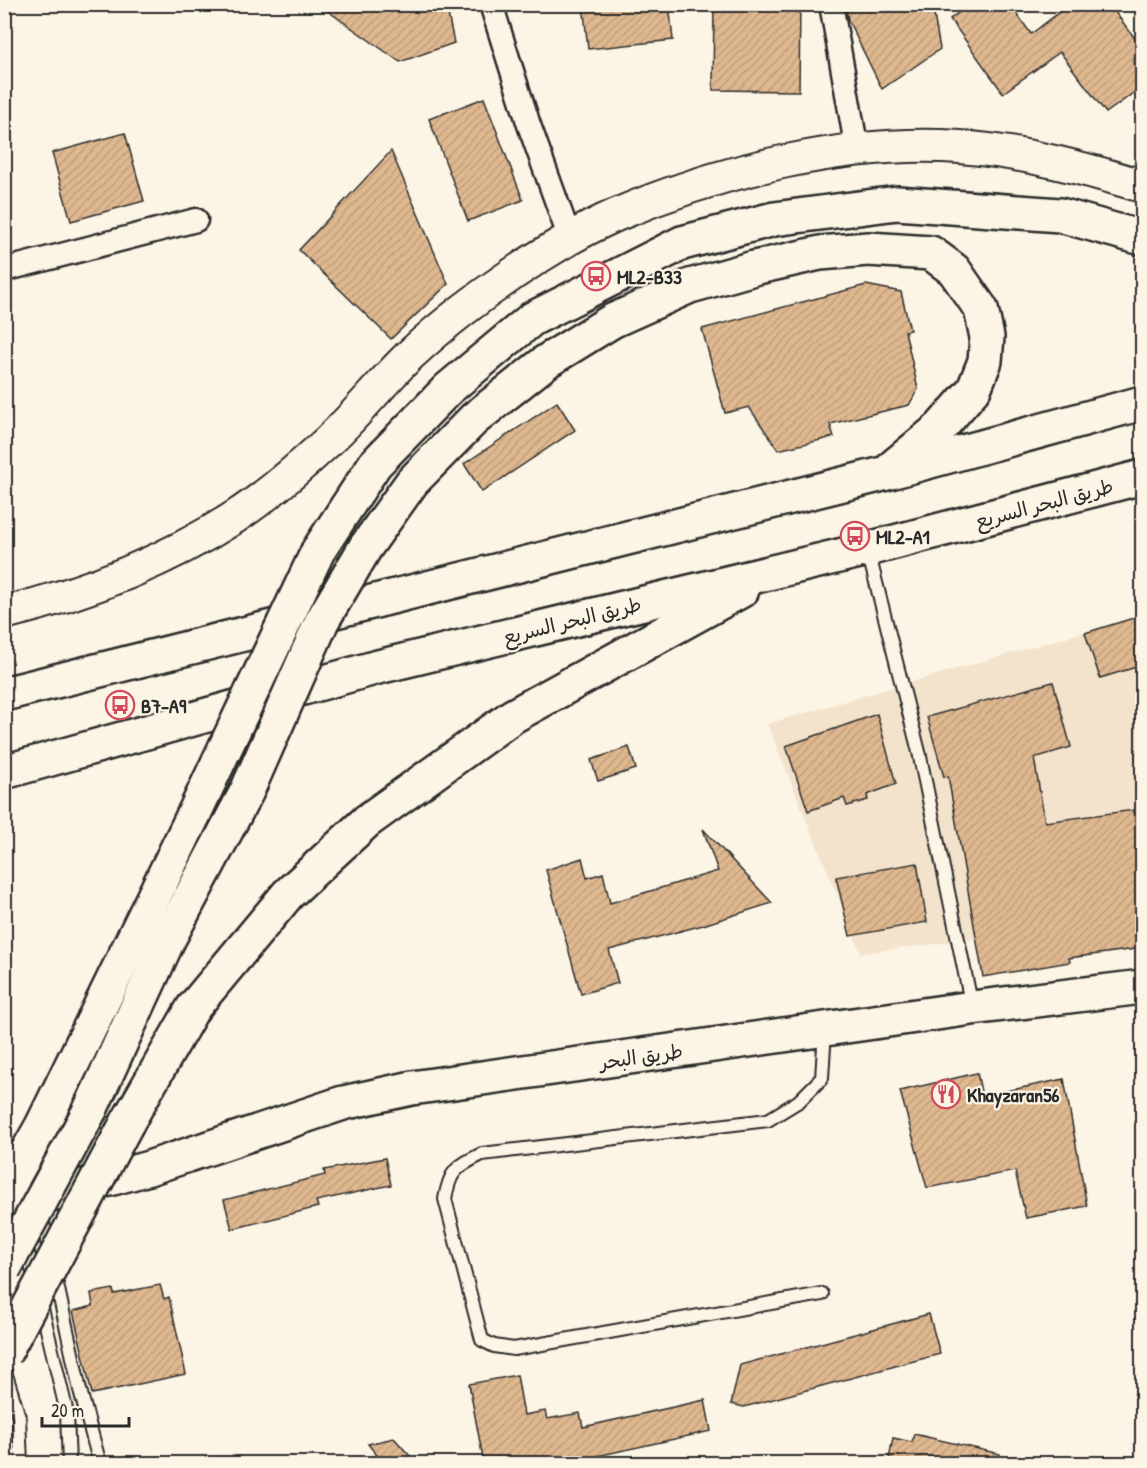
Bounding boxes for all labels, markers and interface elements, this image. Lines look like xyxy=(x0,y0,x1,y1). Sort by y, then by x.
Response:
bus stop icon: ML2-B33 xyxy=(580,260,612,292)
place label: ML2-B33 xyxy=(617,263,682,290)
street label: طريق البحر السريع xyxy=(972,472,1117,536)
bus stop icon: ML2-A1 xyxy=(839,520,871,552)
place label: ML2-A1 xyxy=(876,523,930,550)
street label: طريق البحر السريع xyxy=(500,590,645,652)
bus stop icon: B7-A9 xyxy=(104,689,136,721)
place label: B7-A9 xyxy=(141,692,187,719)
street label: طريق البحر xyxy=(596,1037,684,1075)
restaurant icon: Khayzaran56 xyxy=(930,1078,962,1110)
place label: Khayzaran56 xyxy=(967,1081,1060,1109)
scale bar xyxy=(42,1390,129,1428)
text: 20 m xyxy=(51,1398,84,1423)

